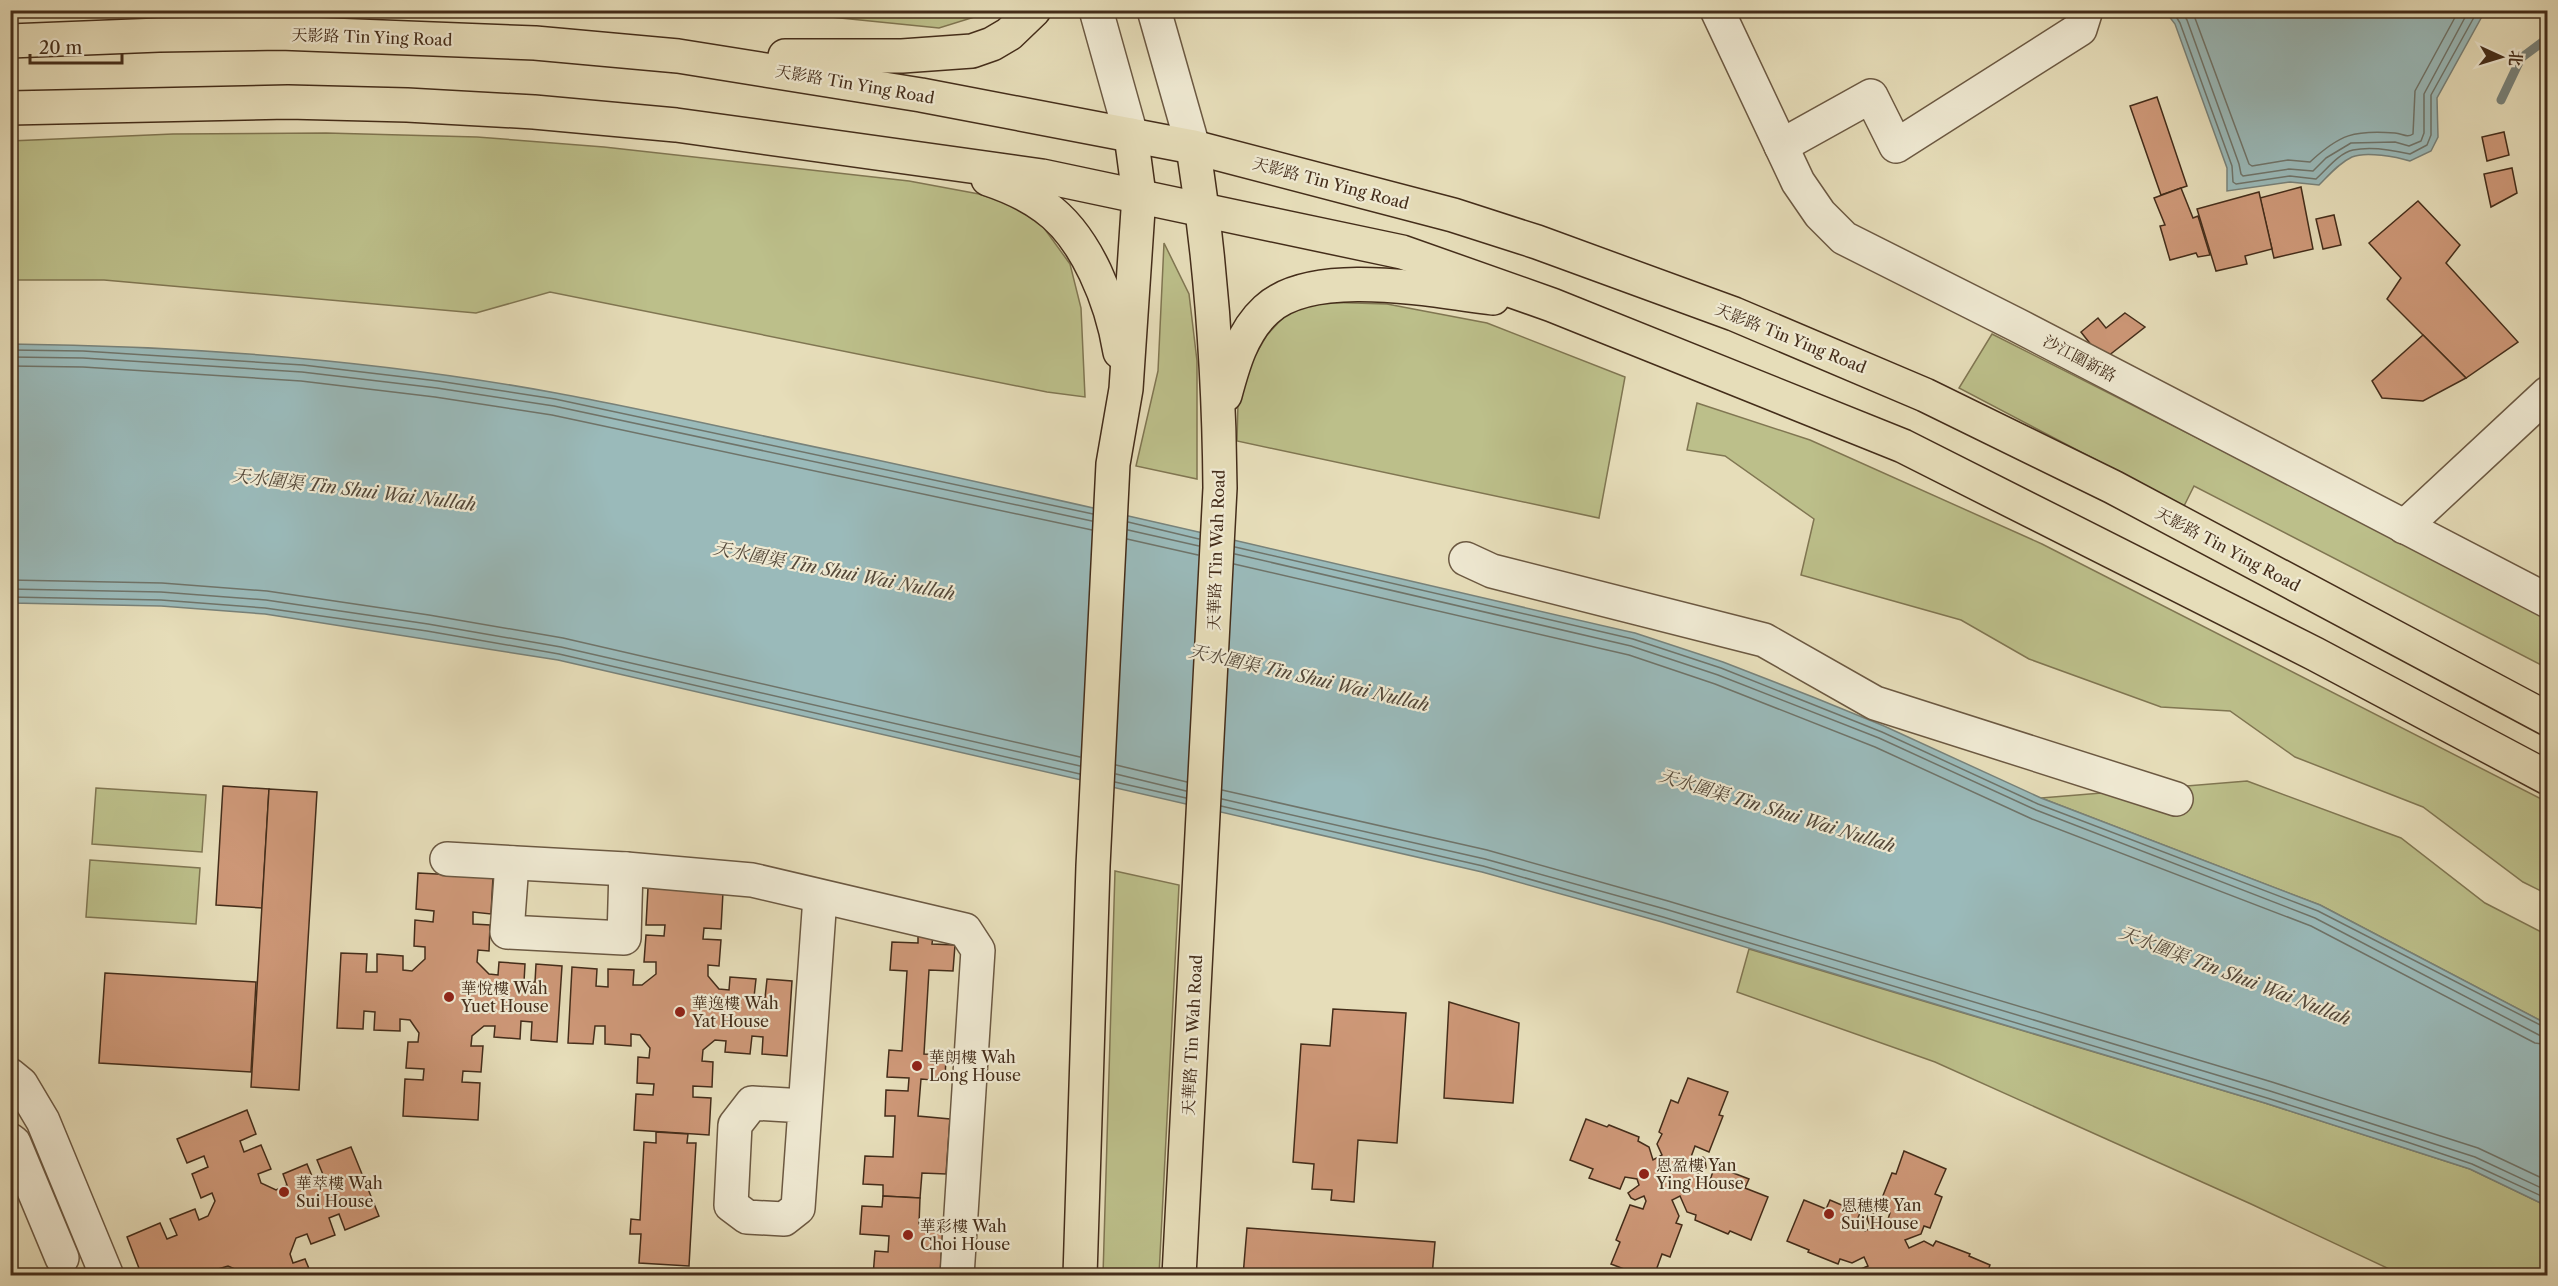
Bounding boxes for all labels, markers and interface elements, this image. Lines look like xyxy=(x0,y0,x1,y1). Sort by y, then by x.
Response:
street label: 天影路 Tin Ying Road xyxy=(291,24,453,50)
scale bar xyxy=(30,27,122,65)
north arrow xyxy=(2471,27,2531,87)
text: 20 m xyxy=(39,37,83,59)
text: 北 xyxy=(2505,49,2526,67)
street label: 天影路 Tin Ying Road xyxy=(774,60,936,108)
street label: 天影路 Tin Ying Road xyxy=(1251,153,1412,214)
street label: 天影路 Tin Ying Road xyxy=(1713,299,1870,378)
street label: 沙江圍新路 xyxy=(2040,330,2120,386)
water label: 天水圍渠 Tin Shui Wai Nullah xyxy=(231,464,477,516)
street label: 天華路 Tin Wah Road xyxy=(1203,469,1229,631)
street label: 天影路 Tin Ying Road xyxy=(2152,502,2304,596)
water label: 天水圍渠 Tin Shui Wai Nullah xyxy=(711,537,957,605)
water label: 天水圍渠 Tin Shui Wai Nullah xyxy=(1187,640,1431,716)
water label: 天水圍渠 Tin Shui Wai Nullah xyxy=(1656,765,1898,857)
water label: 天水圍渠 Tin Shui Wai Nullah xyxy=(2116,922,2354,1030)
street label: 天華路 Tin Wah Road xyxy=(1178,954,1206,1116)
place label: 華悅樓 Wah Yuet House xyxy=(460,978,549,1016)
marker: 華悅樓 Wah Yuet House xyxy=(442,990,456,1004)
place label: 華逸樓 Wah Yat House xyxy=(691,993,779,1031)
marker: 華逸樓 Wah Yat House xyxy=(673,1005,687,1019)
place label: 華朗樓 Wah Long House xyxy=(929,1047,1021,1085)
marker: 華朗樓 Wah Long House xyxy=(910,1059,924,1073)
place label: 恩盈樓 Yan Ying House xyxy=(1655,1155,1744,1193)
marker: 恩盈樓 Yan Ying House xyxy=(1637,1167,1651,1181)
place label: 華萃樓 Wah Sui House xyxy=(296,1173,383,1211)
marker: 華萃樓 Wah Sui House xyxy=(277,1185,291,1199)
place label: 恩穗樓 Yan Sui House xyxy=(1841,1195,1922,1233)
marker: 恩穗樓 Yan Sui House xyxy=(1822,1207,1836,1221)
place label: 華彩樓 Wah Choi House xyxy=(920,1216,1010,1254)
marker: 華彩樓 Wah Choi House xyxy=(901,1228,915,1242)

